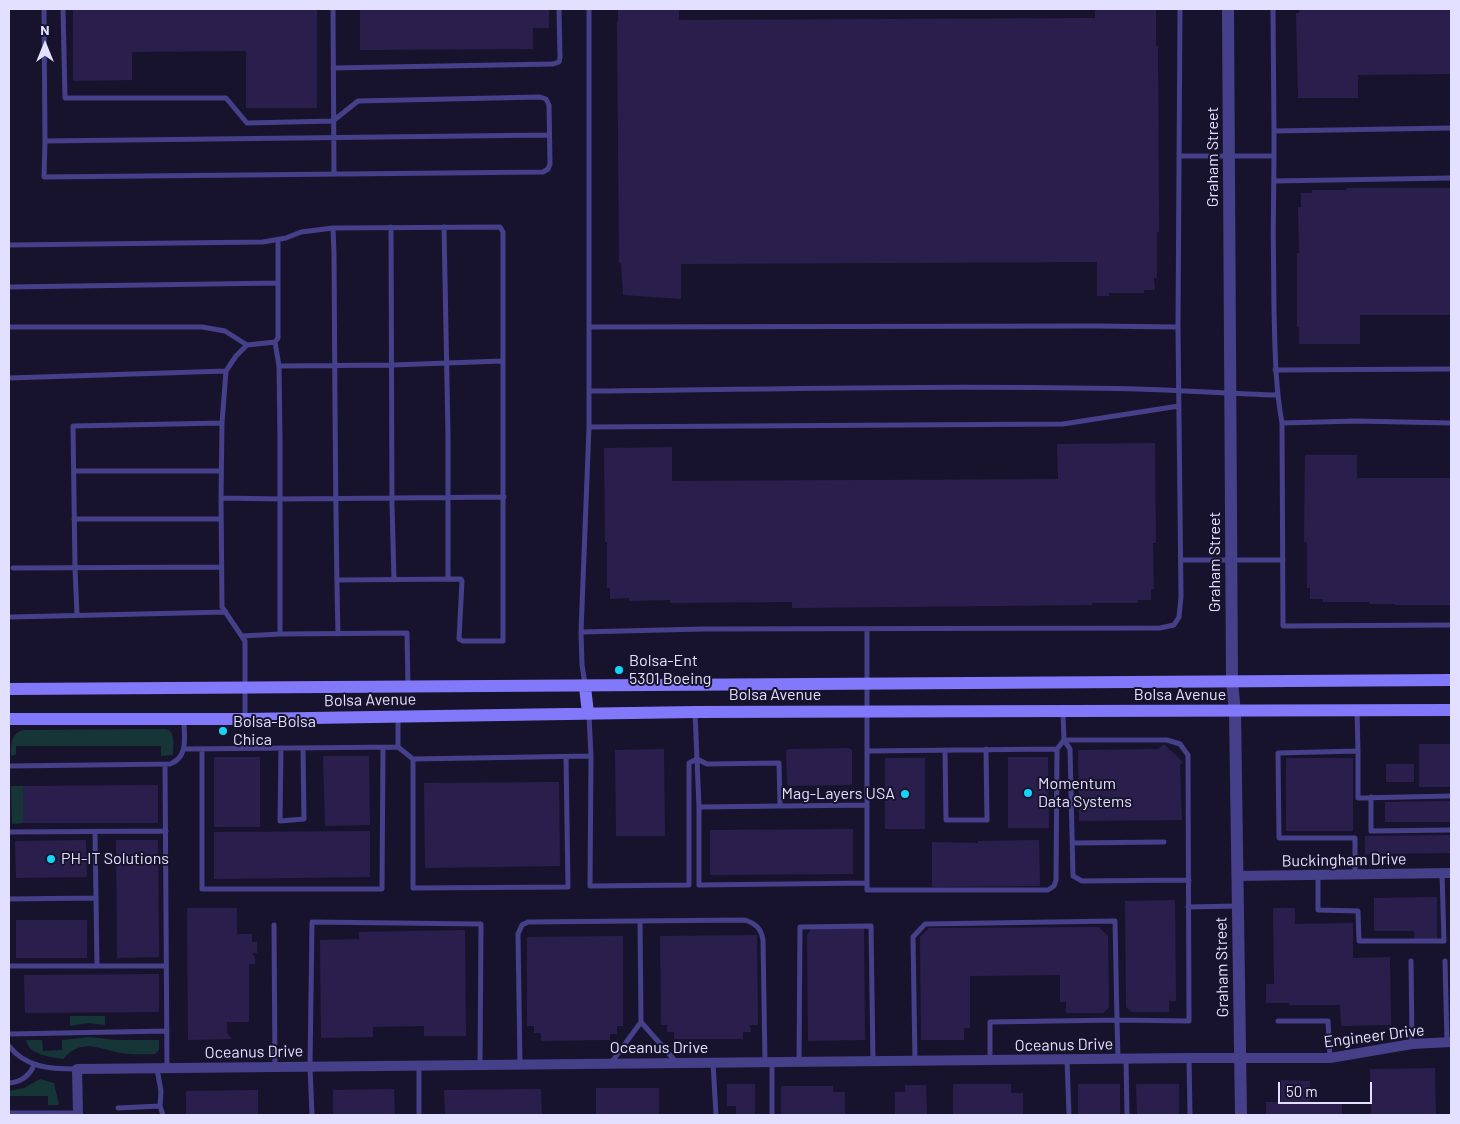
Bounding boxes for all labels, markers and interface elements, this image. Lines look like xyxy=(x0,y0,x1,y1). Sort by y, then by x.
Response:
north arrow xyxy=(20,20,70,70)
text: N xyxy=(40,21,50,38)
street label: Graham Street xyxy=(1203,107,1223,207)
street label: Graham Street xyxy=(1205,512,1225,612)
place label: Bolsa-Ent 5301 Boeing xyxy=(629,651,711,689)
marker: Bolsa-Ent 5301 Boeing xyxy=(613,664,625,676)
street label: Bolsa Avenue xyxy=(729,685,821,705)
street label: Bolsa Avenue xyxy=(1134,685,1226,705)
street label: Bolsa Avenue xyxy=(324,690,416,710)
place label: Bolsa-Bolsa Chica xyxy=(233,712,316,750)
marker: Bolsa-Bolsa Chica xyxy=(217,725,229,737)
place label: Momentum Data Systems xyxy=(1038,774,1132,812)
place label: Mag-Layers USA xyxy=(782,784,895,804)
marker: Momentum Data Systems xyxy=(1022,787,1034,799)
marker: Mag-Layers USA xyxy=(899,788,911,800)
place label: PH-IT Solutions xyxy=(61,849,169,869)
street label: Buckingham Drive xyxy=(1281,849,1407,871)
marker: PH-IT Solutions xyxy=(45,853,57,865)
street label: Graham Street xyxy=(1212,916,1232,1018)
street label: Engineer Drive xyxy=(1323,1020,1425,1052)
street label: Oceanus Drive xyxy=(1015,1035,1113,1055)
street label: Oceanus Drive xyxy=(610,1038,708,1058)
street label: Oceanus Drive xyxy=(205,1042,303,1062)
scale bar xyxy=(1280,1072,1374,1104)
text: 50 m xyxy=(1286,1082,1318,1100)

